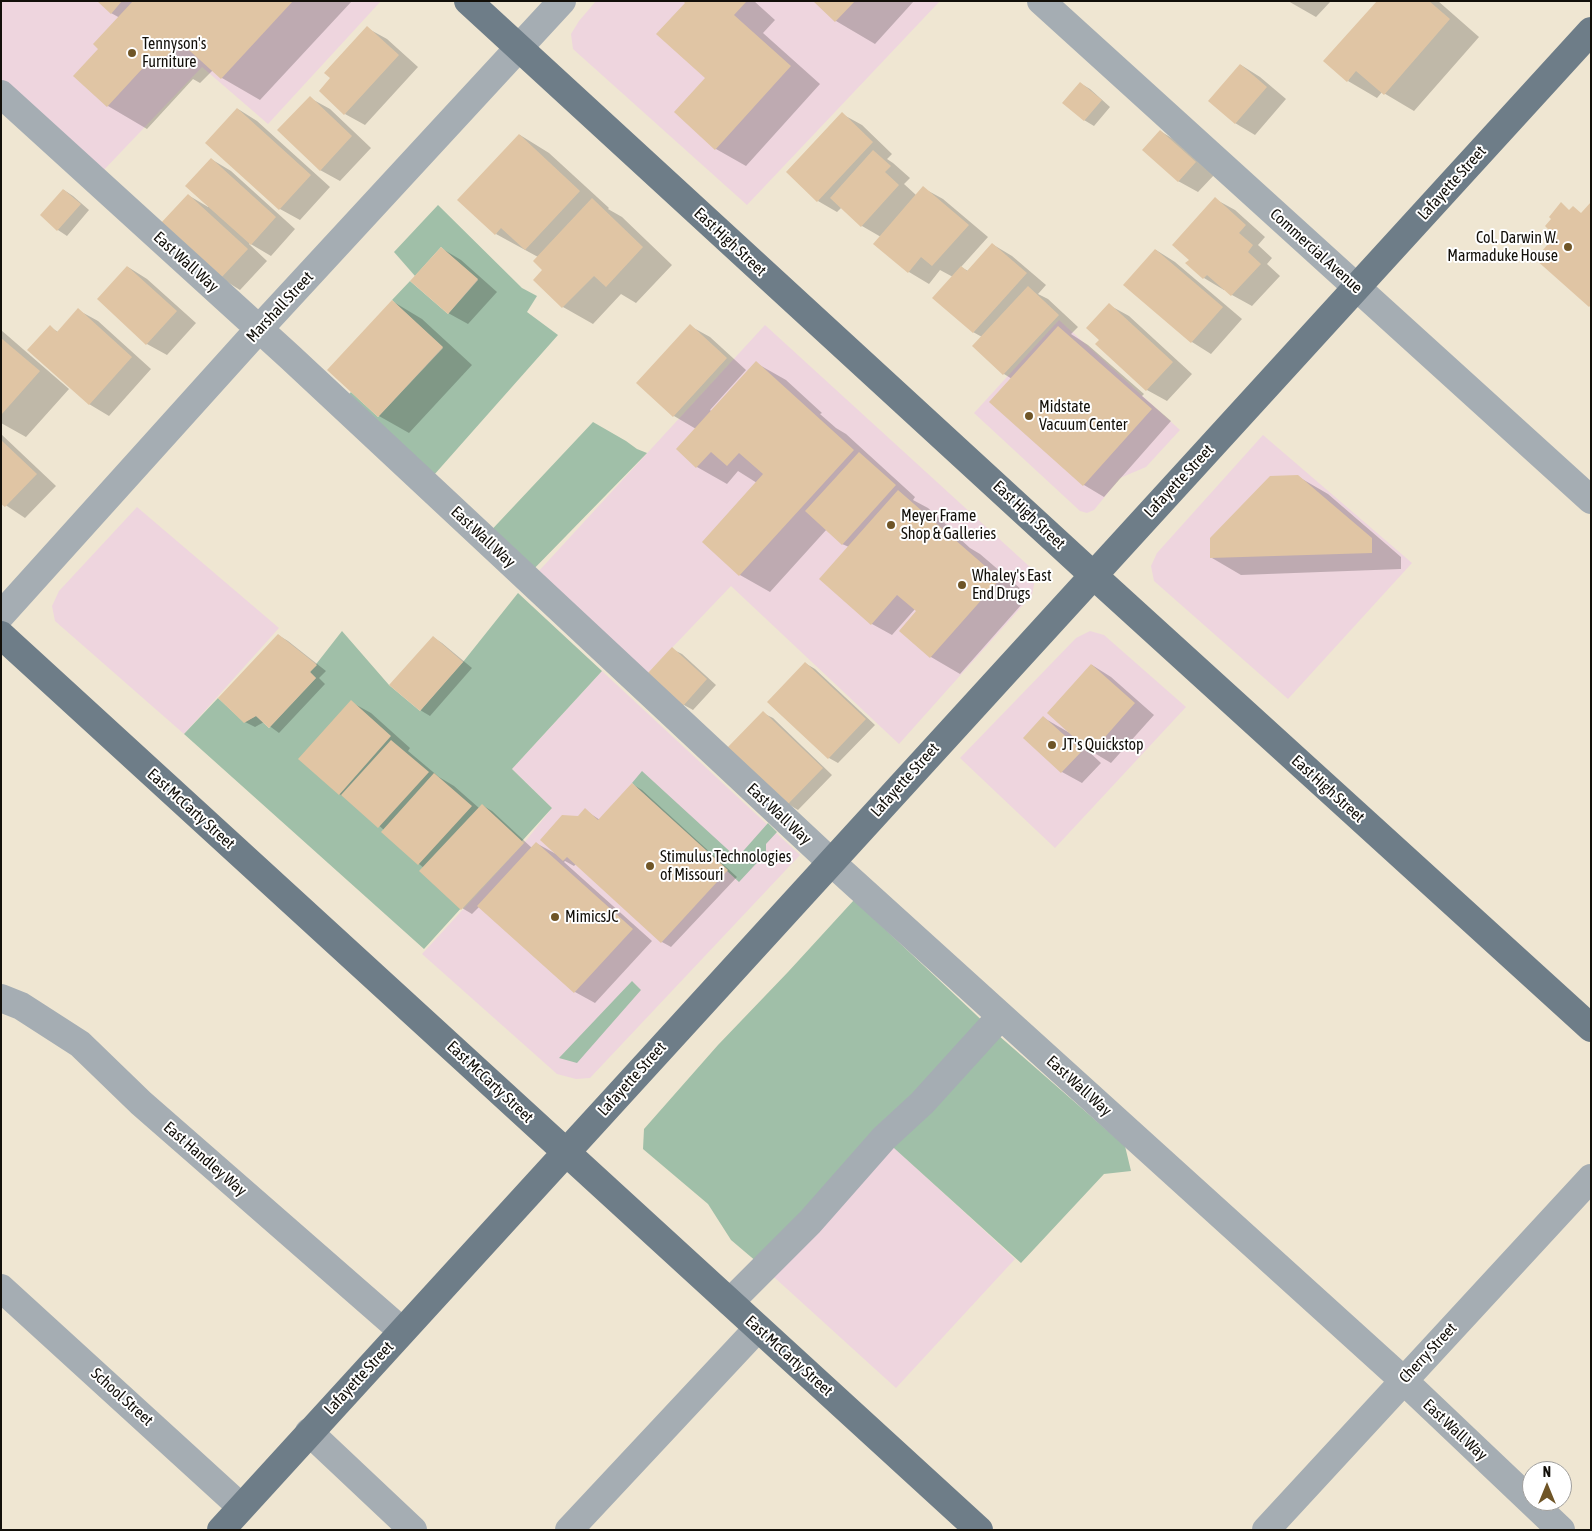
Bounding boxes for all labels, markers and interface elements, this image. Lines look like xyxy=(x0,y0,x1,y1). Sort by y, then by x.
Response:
place label: Tennyson's Furniture xyxy=(142,34,206,72)
marker: Tennyson's Furniture xyxy=(126,47,138,59)
street label: Lafayette Street xyxy=(1414,142,1490,224)
street label: East High Street xyxy=(690,204,770,280)
street label: Commercial Avenue xyxy=(1266,205,1366,297)
street label: East Wall Way xyxy=(149,228,223,296)
place label: Col. Darwin W. Marmaduke House xyxy=(1447,228,1558,266)
marker: Col. Darwin W. Marmaduke House xyxy=(1562,241,1574,253)
street label: Marshall Street xyxy=(242,268,318,346)
place label: Midstate Vacuum Center xyxy=(1039,397,1128,435)
marker: Midstate Vacuum Center xyxy=(1023,410,1035,422)
street label: Lafayette Street xyxy=(1140,441,1218,521)
street label: East High Street xyxy=(989,477,1069,553)
street label: East Wall Way xyxy=(447,502,519,572)
place label: Meyer Frame Shop & Galleries xyxy=(901,506,996,544)
marker: Meyer Frame Shop & Galleries xyxy=(885,519,897,531)
place label: Whaley's East End Drugs xyxy=(972,566,1052,604)
marker: Whaley's East End Drugs xyxy=(956,579,968,591)
place label: JT's Quickstop xyxy=(1062,735,1144,755)
street label: Lafayette Street xyxy=(867,739,943,821)
marker: JT's Quickstop xyxy=(1046,739,1058,751)
street label: East High Street xyxy=(1288,751,1368,827)
street label: East McCarty Street xyxy=(143,765,239,853)
street label: East Wall Way xyxy=(743,779,815,849)
place label: Stimulus Technologies of Missouri xyxy=(660,847,791,885)
marker: Stimulus Technologies of Missouri xyxy=(644,860,656,872)
place label: MimicsJC xyxy=(565,907,618,927)
marker: MimicsJC xyxy=(549,911,561,923)
street label: East McCarty Street xyxy=(443,1037,537,1127)
street label: Lafayette Street xyxy=(594,1038,670,1120)
street label: East Wall Way xyxy=(1042,1052,1116,1120)
street label: East Handley Way xyxy=(159,1118,251,1200)
street label: East McCarty Street xyxy=(741,1312,837,1400)
street label: Cherry Street xyxy=(1395,1319,1461,1387)
street label: Lafayette Street xyxy=(320,1338,398,1418)
street label: School Street xyxy=(87,1364,157,1430)
street label: East Wall Way xyxy=(1419,1395,1491,1465)
north arrow xyxy=(1522,1461,1572,1511)
text: N xyxy=(1543,1464,1551,1480)

